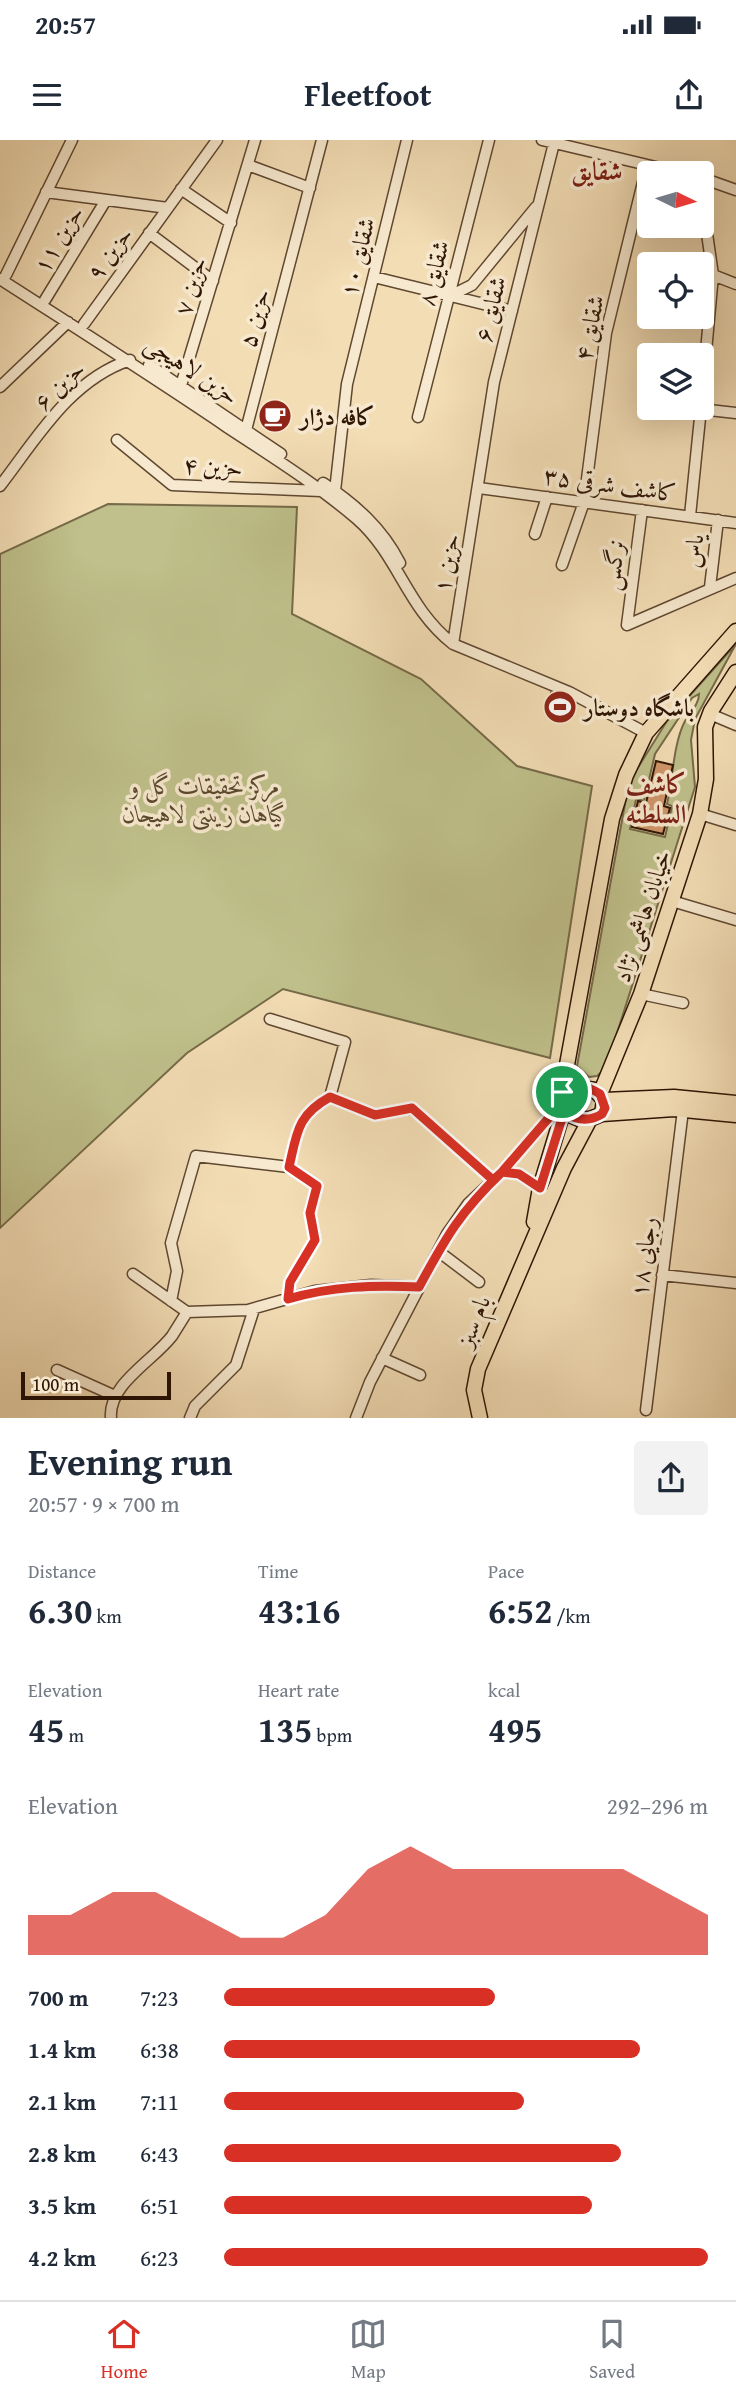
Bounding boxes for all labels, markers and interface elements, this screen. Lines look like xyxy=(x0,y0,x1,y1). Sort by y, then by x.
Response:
text: 20:57 xyxy=(35,5,96,44)
text: Fleetfoot xyxy=(304,71,432,118)
icon: menu xyxy=(28,76,66,114)
icon: share xyxy=(670,76,708,114)
district label: شقایق xyxy=(571,151,623,190)
north arrow xyxy=(637,161,714,238)
map controls xyxy=(637,161,714,420)
street label: حزین ۱۱ xyxy=(24,199,92,279)
street label: شقایق ۱۰ xyxy=(330,214,384,300)
street label: حزین ۹ xyxy=(77,219,141,287)
street label: شقایق ۸ xyxy=(408,236,458,310)
street label: حزین ۷ xyxy=(165,252,215,320)
button: locate xyxy=(637,252,714,329)
street label: شقایق ۶ xyxy=(465,272,515,346)
street label: حزین ۵ xyxy=(229,285,279,351)
street label: شقایق ۴ xyxy=(565,292,613,364)
street label: حزین لاهیجی xyxy=(138,325,246,413)
button: layers xyxy=(637,343,714,420)
street label: حزین ۶ xyxy=(25,352,93,418)
cafe icon: کافه دژار xyxy=(256,397,294,435)
place label: کافه دژار xyxy=(297,399,375,434)
street label: حزین ۴ xyxy=(182,447,244,485)
street label: کاشف شرقی ۳۵ xyxy=(541,457,679,511)
street label: حزین ۱ xyxy=(424,531,468,595)
street label: یاس xyxy=(674,531,713,570)
street label: نرگس xyxy=(593,537,633,593)
sports icon: باشگاه دوستار xyxy=(541,688,579,726)
place label: باشگاه دوستار xyxy=(581,690,694,725)
district label: کاشف السلطنه xyxy=(625,764,687,833)
park label: مرکز تحقیقات گل و گیاهان زینتی لاهیجان xyxy=(122,768,288,831)
street label: خیابان هاشمی نژاد xyxy=(604,845,680,987)
pin xyxy=(532,1062,592,1122)
icon: arrive xyxy=(543,1073,581,1111)
street label: رجایی ۱۸ xyxy=(621,1215,665,1299)
street label: بام سبز xyxy=(446,1290,503,1356)
scale bar xyxy=(21,1369,172,1401)
text: 100 m xyxy=(32,1370,79,1398)
text: Evening run xyxy=(28,1433,232,1489)
button: share xyxy=(634,1441,708,1515)
text: 20:57 · 9 × 700 m xyxy=(28,1487,180,1520)
text: Distance xyxy=(28,1557,96,1585)
text: Time xyxy=(258,1557,298,1585)
text: Pace xyxy=(488,1557,525,1585)
text: 6.30 xyxy=(28,1585,92,1636)
text: 43:16 xyxy=(258,1585,340,1636)
text: 6:52 xyxy=(488,1585,552,1636)
text: km xyxy=(92,1602,122,1630)
text: /km xyxy=(552,1602,591,1630)
text: Elevation xyxy=(28,1676,102,1704)
text: Heart rate xyxy=(258,1676,339,1704)
text: kcal xyxy=(488,1676,520,1704)
text: 45 xyxy=(28,1704,64,1755)
text: 135 xyxy=(258,1704,312,1755)
text: 495 xyxy=(488,1704,542,1755)
text: m xyxy=(64,1721,84,1749)
text: bpm xyxy=(312,1721,352,1749)
text: Elevation xyxy=(28,1789,118,1822)
text: 292–296 m xyxy=(607,1789,708,1822)
text: 700 m xyxy=(28,1981,89,2014)
text: 7:23 xyxy=(140,1981,179,2014)
text: 1.4 km xyxy=(28,2033,96,2066)
text: 6:38 xyxy=(140,2033,179,2066)
text: 2.1 km xyxy=(28,2085,96,2118)
text: 7:11 xyxy=(140,2085,179,2118)
text: 2.8 km xyxy=(28,2137,96,2170)
text: 6:43 xyxy=(140,2137,179,2170)
text: 3.5 km xyxy=(28,2189,96,2222)
text: 6:51 xyxy=(140,2189,179,2222)
text: 4.2 km xyxy=(28,2241,96,2274)
text: 6:23 xyxy=(140,2241,179,2274)
tab: Home xyxy=(101,2315,148,2385)
tab: Map xyxy=(349,2315,387,2385)
tab: Saved xyxy=(589,2315,635,2385)

